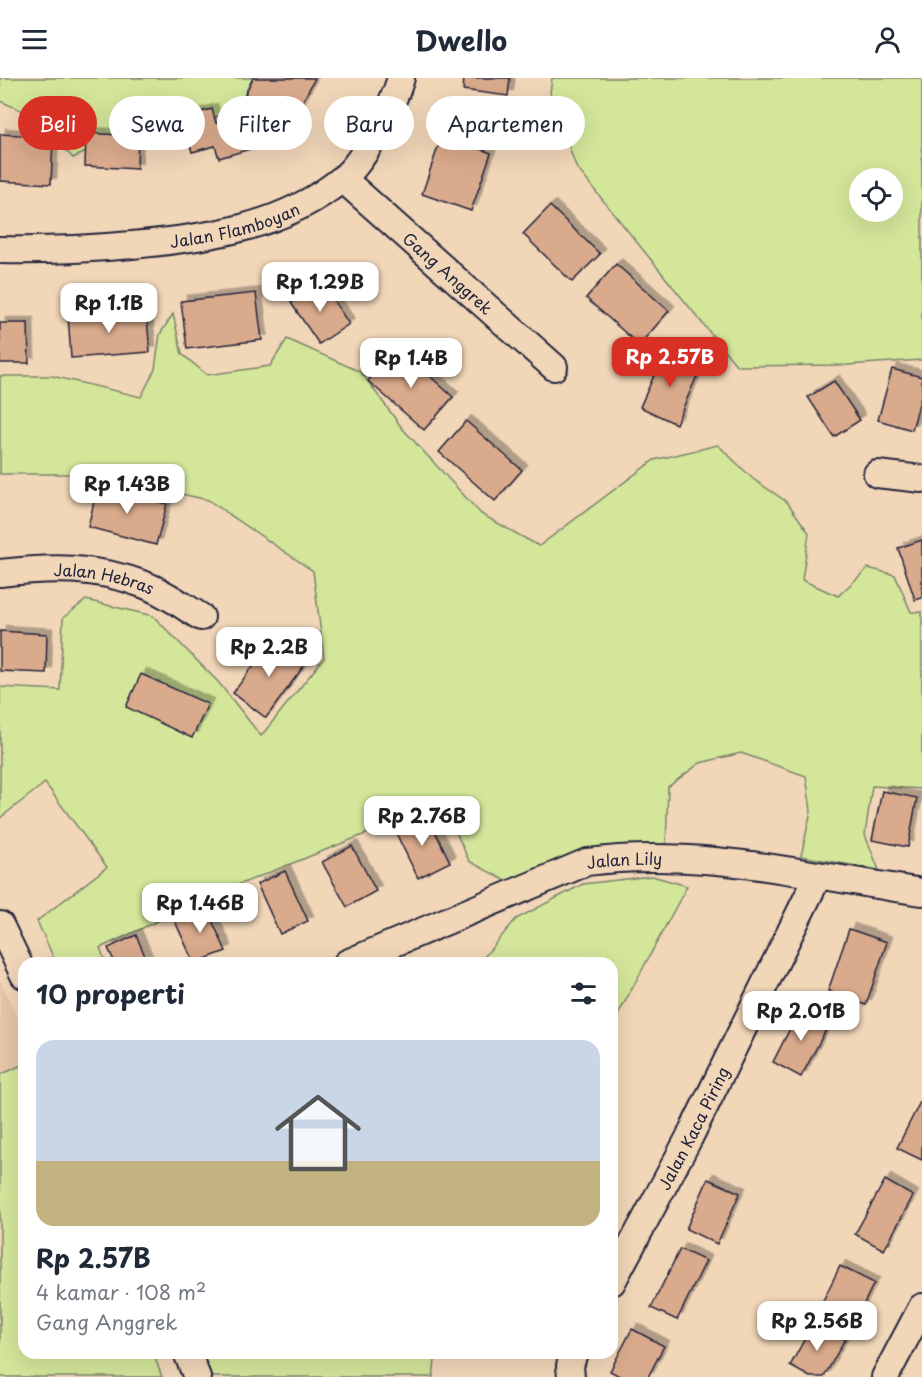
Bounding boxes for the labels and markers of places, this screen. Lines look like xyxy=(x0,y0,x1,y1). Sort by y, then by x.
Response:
pin: Rp 1.29B xyxy=(258,262,382,313)
pin: Rp 1.1B xyxy=(54,283,164,334)
pin: Rp 2.57B xyxy=(608,337,732,388)
pin: Rp 1.4B xyxy=(356,338,466,389)
pin: Rp 1.43B xyxy=(65,464,189,515)
pin: Rp 2.2B xyxy=(214,627,324,678)
pin: Rp 2.76B xyxy=(360,796,484,847)
pin: Rp 1.46B xyxy=(138,883,262,934)
pin: Rp 2.01B xyxy=(739,991,863,1042)
pin: Rp 2.56B xyxy=(755,1301,879,1352)

